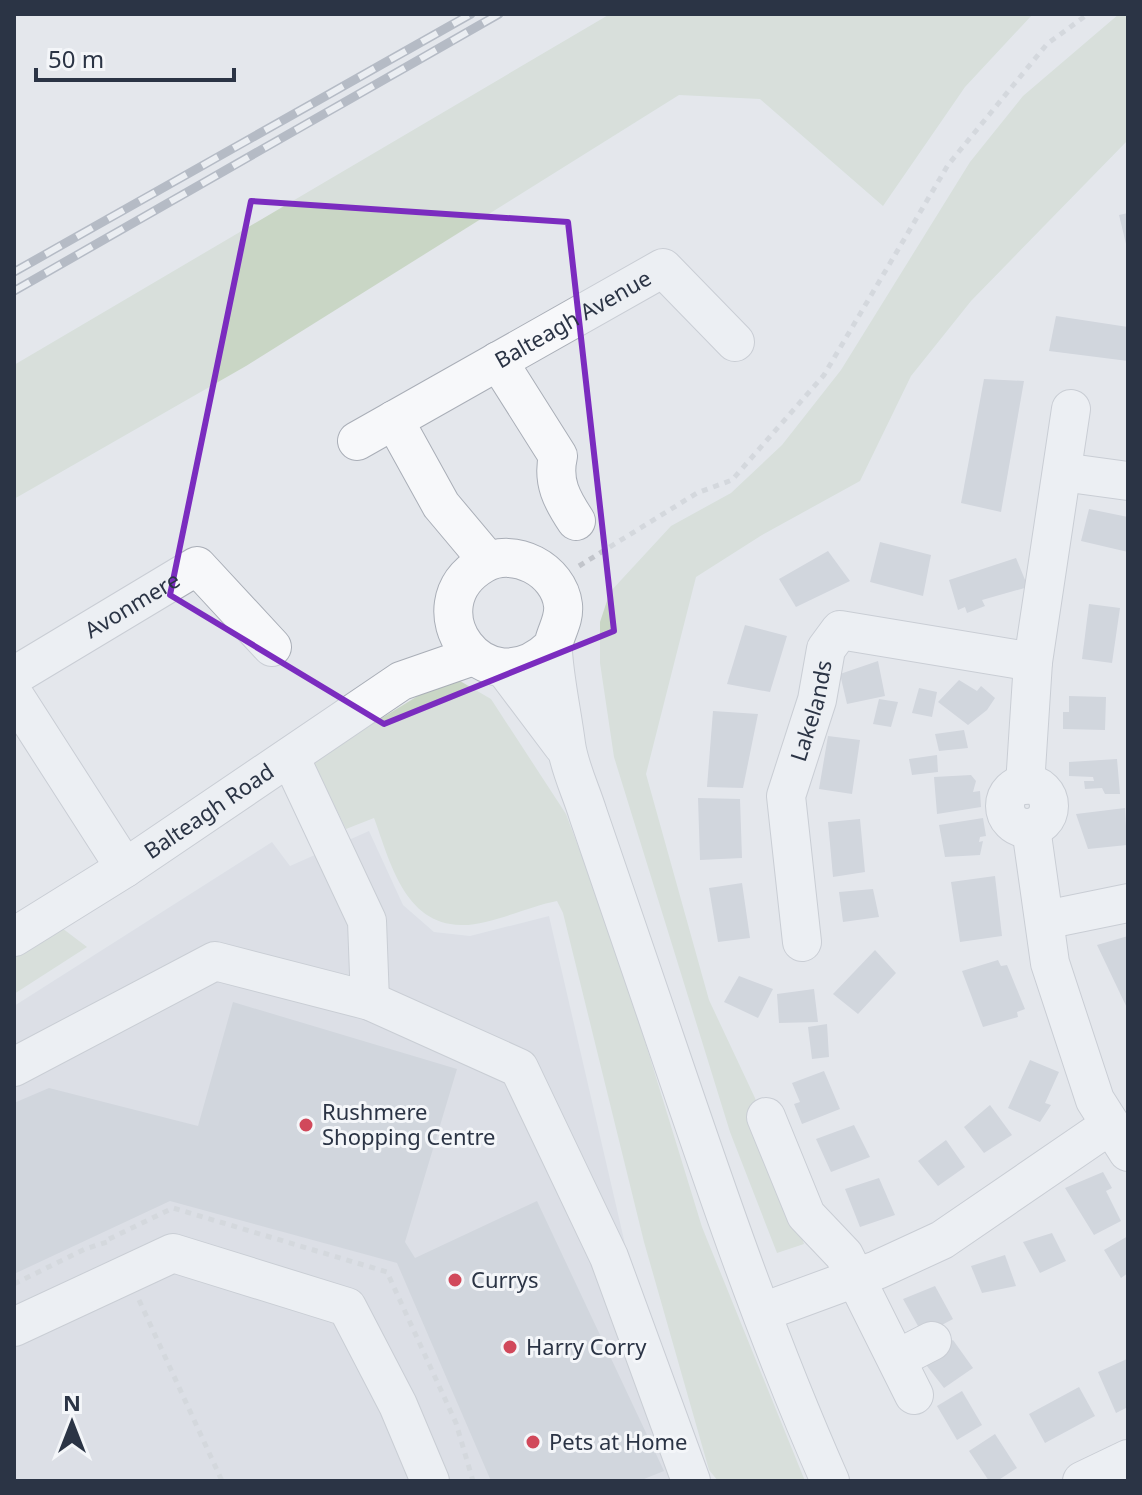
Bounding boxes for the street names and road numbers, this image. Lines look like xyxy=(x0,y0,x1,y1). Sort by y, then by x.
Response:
street label: Balteagh Avenue xyxy=(489,262,656,374)
street label: Avonmere xyxy=(79,564,185,644)
street label: Lakelands xyxy=(782,658,838,765)
street label: Balteagh Road xyxy=(137,756,279,865)

